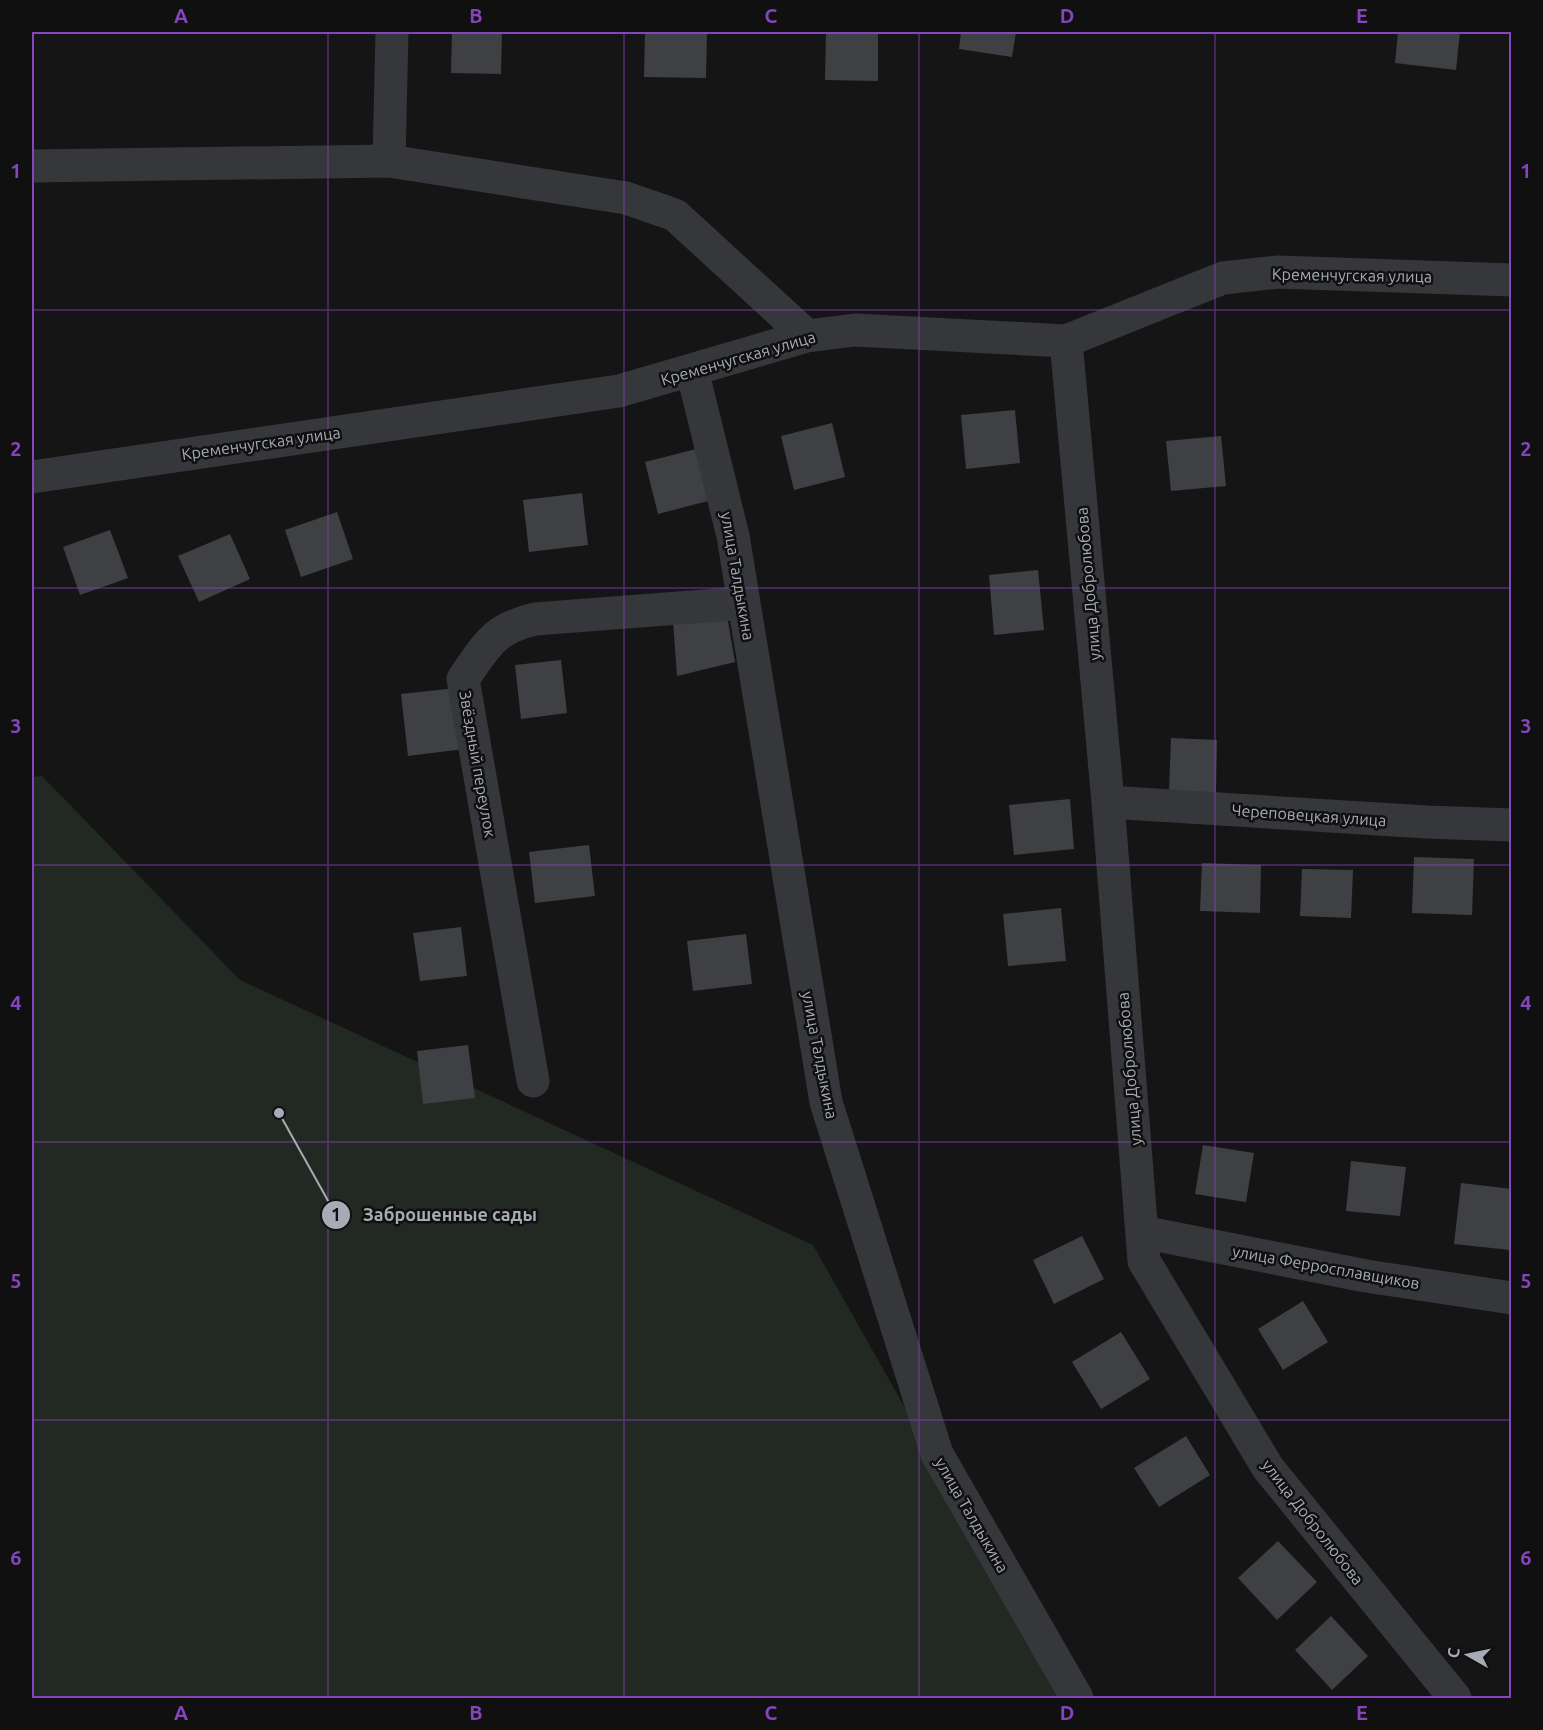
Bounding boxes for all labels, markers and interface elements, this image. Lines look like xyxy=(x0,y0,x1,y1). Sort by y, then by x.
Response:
text: A xyxy=(174,4,188,27)
text: B xyxy=(469,4,483,27)
text: C xyxy=(765,4,778,27)
text: D xyxy=(1060,4,1074,27)
text: E xyxy=(1356,4,1368,27)
text: 1 xyxy=(10,159,22,182)
text: 1 xyxy=(1520,159,1532,182)
street label: Кременчугская улица xyxy=(1272,265,1432,285)
street label: Кременчугская улица xyxy=(658,327,818,389)
street label: Кременчугская улица xyxy=(180,423,342,463)
text: 2 xyxy=(10,437,22,460)
text: 2 xyxy=(1520,437,1532,460)
street label: улица Добролюбова xyxy=(1072,507,1104,661)
street label: улица Талдыкина xyxy=(718,510,758,642)
street label: Звёздный переулок xyxy=(456,689,500,839)
text: 3 xyxy=(10,714,22,737)
text: 3 xyxy=(1520,714,1532,737)
street label: Череповецкая улица xyxy=(1231,801,1387,829)
street label: улица Талдыкина xyxy=(799,990,841,1120)
text: 4 xyxy=(10,991,22,1014)
text: 4 xyxy=(1520,991,1532,1014)
street label: улица Добролюбова xyxy=(1113,992,1145,1146)
callout: Заброшенные сады xyxy=(321,1197,549,1233)
text: 1 xyxy=(331,1204,341,1224)
text: Заброшенные сады xyxy=(363,1204,537,1224)
street label: улица Ферросплавщиков xyxy=(1231,1242,1421,1292)
text: 5 xyxy=(10,1269,22,1292)
text: 5 xyxy=(1520,1269,1532,1292)
street label: улица Талдыкина xyxy=(932,1454,1012,1576)
street label: улица Добролюбова xyxy=(1259,1456,1367,1588)
text: 6 xyxy=(10,1546,22,1569)
text: 6 xyxy=(1520,1546,1532,1569)
north arrow xyxy=(1438,1625,1498,1685)
text: С xyxy=(1443,1646,1463,1659)
text: A xyxy=(174,1701,188,1724)
text: B xyxy=(469,1701,483,1724)
text: C xyxy=(765,1701,778,1724)
text: D xyxy=(1060,1701,1074,1724)
text: E xyxy=(1356,1701,1368,1724)

